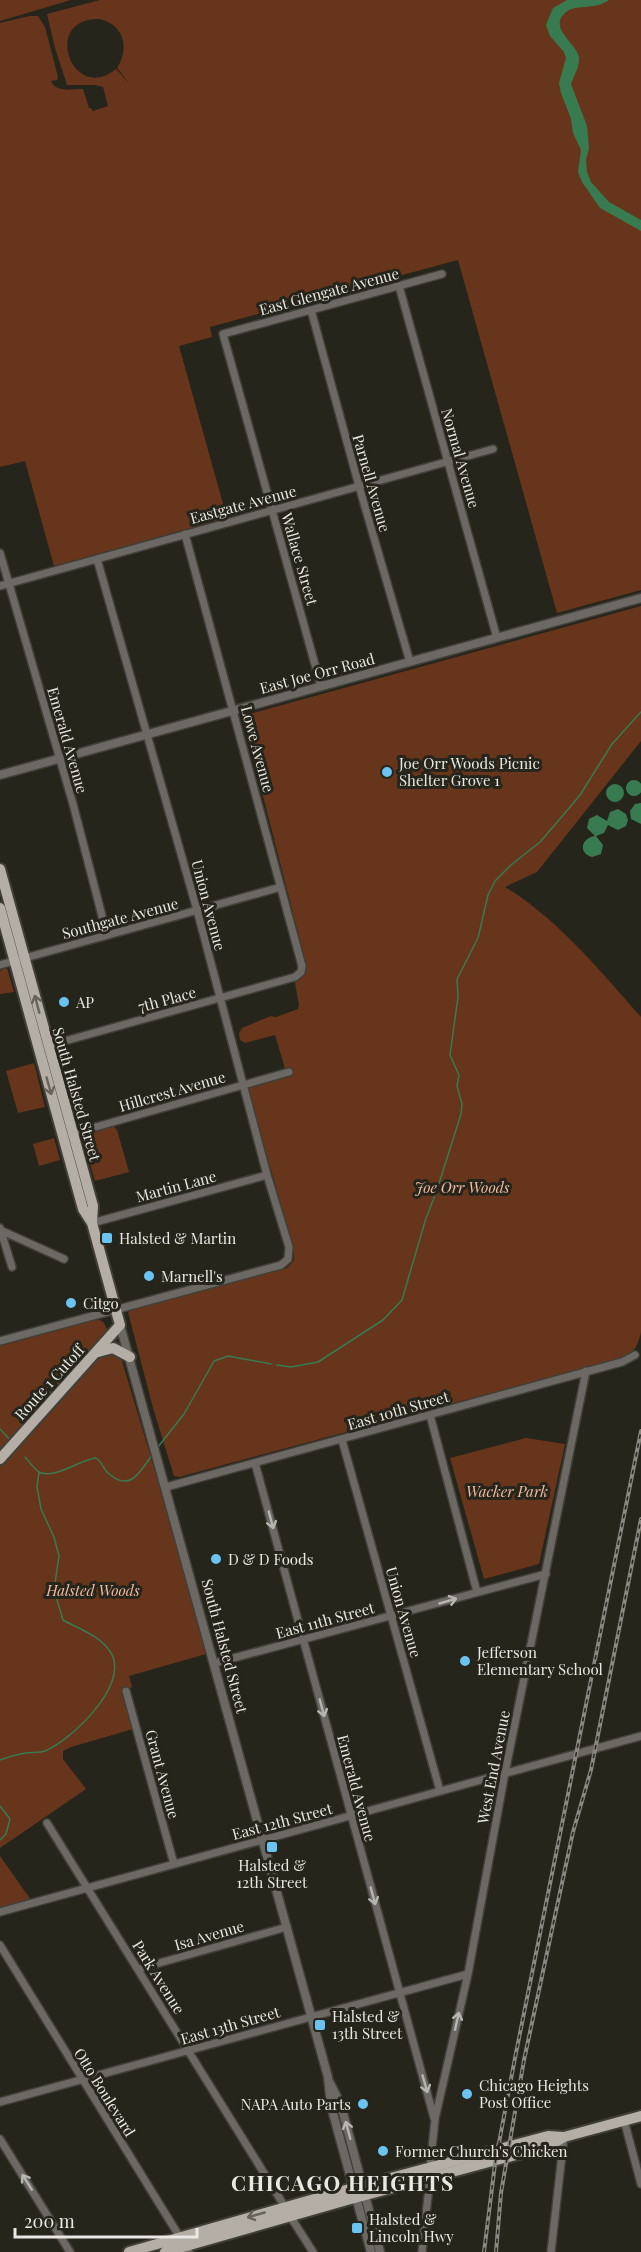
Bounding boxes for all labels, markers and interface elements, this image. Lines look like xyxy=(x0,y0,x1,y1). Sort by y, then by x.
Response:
street label: East Glengate Avenue xyxy=(257,263,401,319)
street label: Normal Avenue xyxy=(437,406,485,510)
street label: Parnell Avenue xyxy=(349,432,395,534)
street label: Eastgate Avenue xyxy=(188,480,298,528)
street label: Wallace Street xyxy=(277,510,323,608)
street label: East Joe Orr Road xyxy=(257,648,377,698)
street label: Emerald Avenue xyxy=(43,684,93,796)
street label: Lowe Avenue xyxy=(237,704,279,794)
place label: Joe Orr Woods Picnic Shelter Grove 1 xyxy=(398,753,540,790)
marker: Joe Orr Woods Picnic Shelter Grove 1 xyxy=(380,765,394,779)
street label: Union Avenue xyxy=(187,857,231,953)
street label: Southgate Avenue xyxy=(60,893,180,943)
street label: 7th Place xyxy=(136,982,198,1016)
place label: AP xyxy=(75,992,94,1012)
one-way arrow xyxy=(31,995,42,1014)
marker: AP xyxy=(57,995,71,1009)
street label: South Halsted Street xyxy=(48,1025,106,1164)
street label: Hillcrest Avenue xyxy=(116,1066,228,1116)
one-way arrow xyxy=(44,1076,55,1095)
street label: Martin Lane xyxy=(134,1166,218,1206)
park label: Joe Orr Woods xyxy=(414,1177,510,1197)
place label: Halsted & Martin xyxy=(119,1228,236,1248)
marker: Halsted & Martin xyxy=(100,1231,114,1245)
place label: Marnell's xyxy=(161,1266,223,1286)
marker: Marnell's xyxy=(142,1269,156,1283)
place label: Citgo xyxy=(83,1293,119,1313)
marker: Citgo xyxy=(64,1296,78,1310)
street label: Route 1 Cutoff xyxy=(10,1339,89,1424)
street label: East 10th Street xyxy=(345,1386,452,1434)
park label: Wacker Park xyxy=(466,1481,548,1501)
one-way arrow xyxy=(266,1510,277,1529)
place label: D & D Foods xyxy=(228,1549,314,1569)
marker: D & D Foods xyxy=(209,1552,223,1566)
street label: Union Avenue xyxy=(382,1564,426,1660)
street label: South Halsted Street xyxy=(197,1577,253,1716)
park label: Halsted Woods xyxy=(45,1580,140,1600)
one-way arrow xyxy=(438,1595,457,1606)
street label: East 11th Street xyxy=(273,1597,377,1643)
place label: Jefferson Elementary School xyxy=(476,1642,603,1679)
marker: Jefferson Elementary School xyxy=(458,1654,472,1668)
one-way arrow xyxy=(317,1698,328,1717)
street label: West End Avenue xyxy=(472,1709,514,1826)
street label: Grant Avenue xyxy=(142,1727,184,1821)
street label: Emerald Avenue xyxy=(333,1732,381,1844)
street label: East 12th Street xyxy=(230,1798,335,1844)
marker: Halsted & 12th Street xyxy=(265,1840,279,1854)
place label: Halsted & 12th Street xyxy=(237,1855,308,1892)
one-way arrow xyxy=(367,1886,379,1905)
street label: Isa Avenue xyxy=(172,1916,246,1954)
street label: Park Avenue xyxy=(128,1936,190,2018)
street label: East 13th Street xyxy=(178,2001,283,2049)
place label: Halsted & 13th Street xyxy=(332,2006,403,2043)
one-way arrow xyxy=(452,2012,464,2031)
marker: Halsted & 13th Street xyxy=(313,2018,327,2032)
street label: Otto Boulevard xyxy=(70,2044,140,2140)
one-way arrow xyxy=(420,2074,431,2093)
place label: Chicago Heights Post Office xyxy=(479,2075,589,2112)
marker: Chicago Heights Post Office xyxy=(460,2087,474,2101)
place label: NAPA Auto Parts xyxy=(241,2094,351,2114)
marker: NAPA Auto Parts xyxy=(356,2097,370,2111)
one-way arrow xyxy=(342,2121,353,2140)
place label: Former Church's Chicken xyxy=(395,2141,568,2161)
marker: Former Church's Chicken xyxy=(376,2144,390,2158)
district label: CHICAGO HEIGHTS xyxy=(231,2168,455,2196)
one-way arrow xyxy=(20,2174,32,2191)
scale bar xyxy=(15,2201,196,2239)
text: 200 m xyxy=(24,2209,75,2233)
place label: Halsted & Lincoln Hwy xyxy=(369,2209,454,2246)
one-way arrow xyxy=(247,2210,266,2222)
marker: Halsted & Lincoln Hwy xyxy=(350,2221,364,2235)

